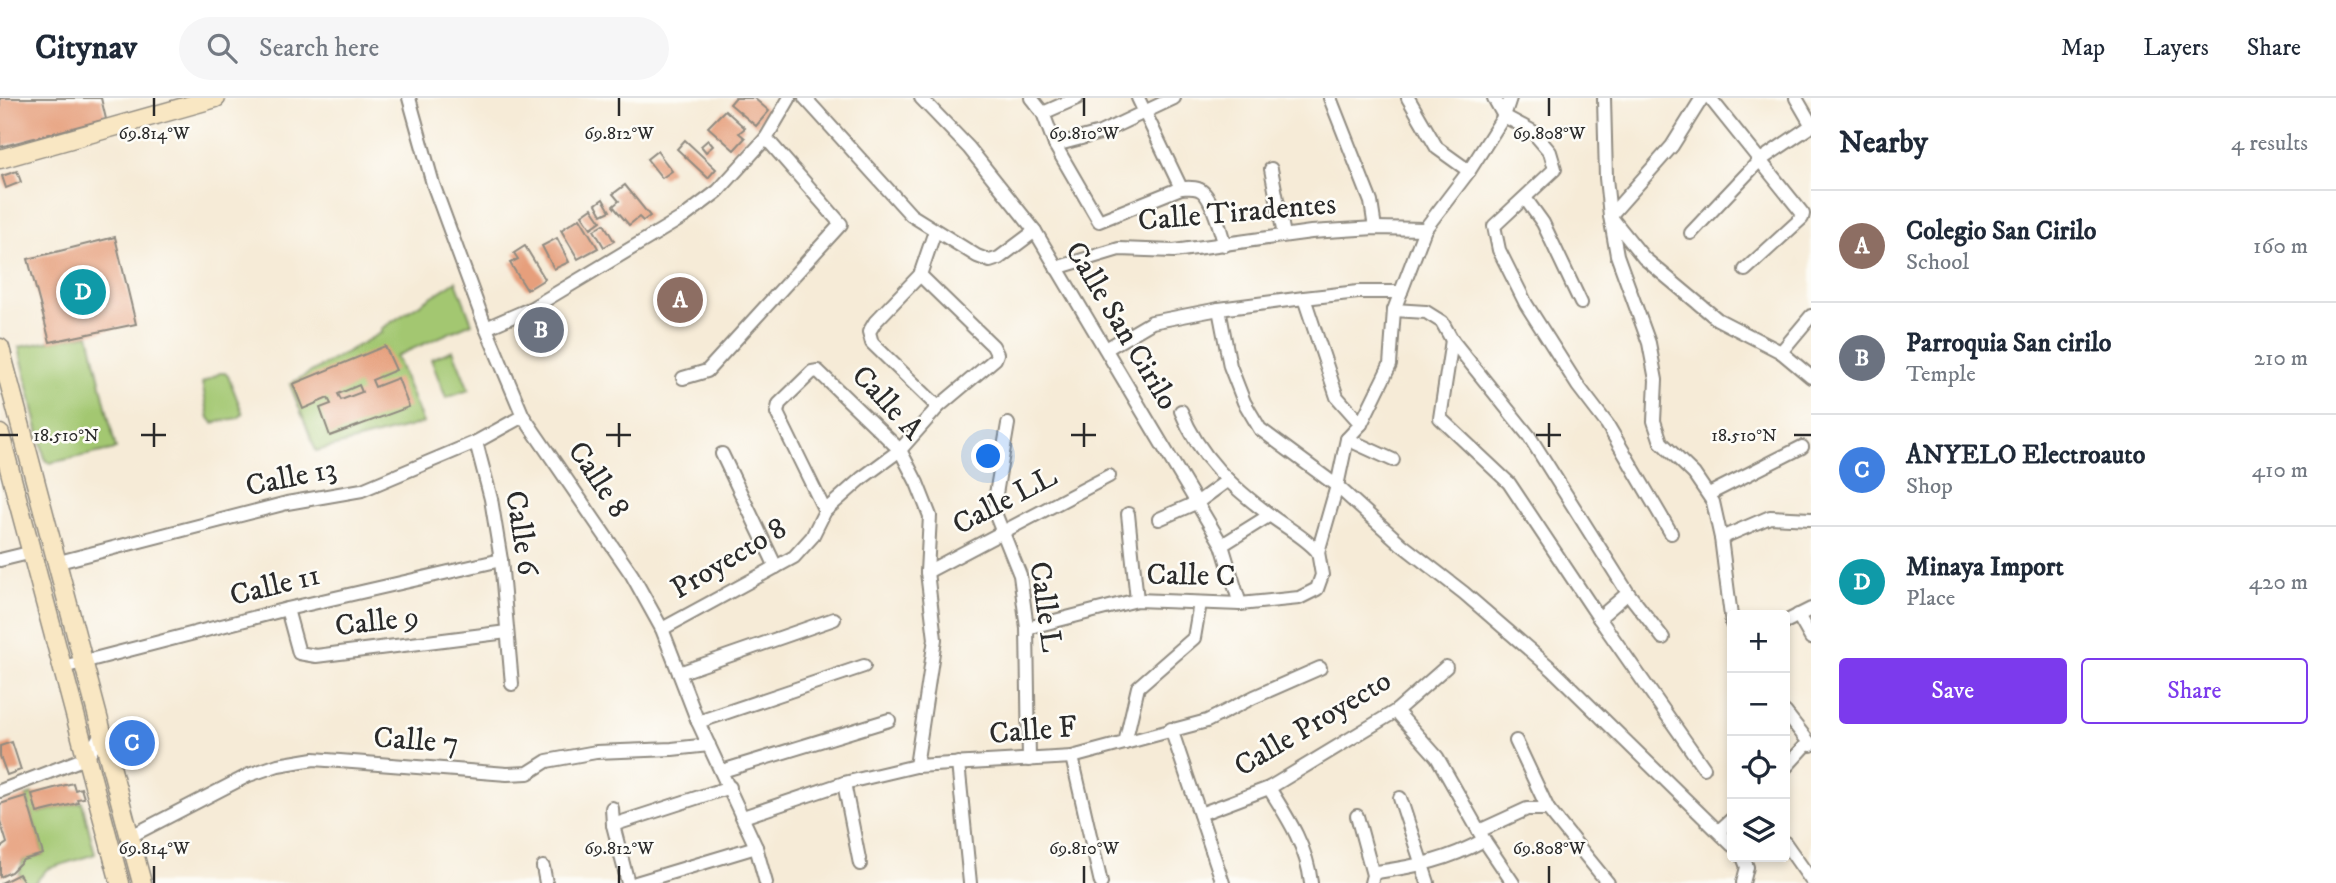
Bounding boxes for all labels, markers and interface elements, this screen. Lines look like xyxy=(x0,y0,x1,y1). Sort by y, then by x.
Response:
search box xyxy=(179,17,669,80)
text: Citynav xyxy=(35,28,137,69)
icon: search xyxy=(203,29,241,67)
text: Search here xyxy=(259,32,379,65)
text: Map xyxy=(2061,33,2105,63)
text: Layers xyxy=(2143,33,2209,63)
text: Share xyxy=(2247,33,2301,63)
text: 69.814°W xyxy=(119,123,190,145)
text: 69.812°W xyxy=(584,123,654,145)
text: 69.810°W xyxy=(1049,123,1120,145)
text: 69.808°W xyxy=(1513,123,1586,145)
text: Nearby xyxy=(1839,125,1928,162)
text: 4 results xyxy=(2231,129,2308,158)
street label: Calle Tiradentes xyxy=(1136,186,1338,240)
text: Colegio San Cirilo xyxy=(1906,215,2096,248)
text: A xyxy=(1855,232,1869,261)
text: 160 m xyxy=(2253,232,2308,261)
street label: Calle San Cirilo xyxy=(1056,235,1186,417)
text: School xyxy=(1906,248,1969,277)
pin: D xyxy=(60,266,106,318)
pin: A xyxy=(657,274,703,326)
pin: B xyxy=(518,304,564,356)
text: Parroquia San cirilo xyxy=(1906,327,2111,360)
text: B xyxy=(1855,344,1869,373)
text: 210 m xyxy=(2254,344,2308,373)
street label: Calle A xyxy=(843,358,931,449)
text: Temple xyxy=(1906,360,1976,389)
text: 18.510°N xyxy=(33,425,99,447)
text: 18.510°N xyxy=(1711,425,1777,447)
street label: Calle 8 xyxy=(559,435,637,525)
your location xyxy=(971,439,1005,473)
text: ANYELO Electroauto xyxy=(1906,439,2145,472)
street label: Calle 13 xyxy=(242,450,340,506)
text: C xyxy=(1854,456,1870,485)
text: 410 m xyxy=(2252,456,2308,485)
street label: Calle LL xyxy=(947,458,1064,544)
text: Shop xyxy=(1906,472,1953,501)
street label: Calle 6 xyxy=(496,488,546,579)
street label: Proyecto 8 xyxy=(664,510,794,608)
text: Minaya Import xyxy=(1906,551,2064,584)
street label: Calle 11 xyxy=(226,557,324,615)
street label: Calle C xyxy=(1146,557,1236,595)
street label: Calle L xyxy=(1020,559,1070,655)
text: D xyxy=(1853,568,1871,597)
text: 420 m xyxy=(2249,568,2308,597)
text: Place xyxy=(1906,584,1955,613)
street label: Calle 9 xyxy=(333,598,421,646)
map controls xyxy=(1727,610,1790,862)
button: + xyxy=(1727,610,1790,673)
button: Save xyxy=(1839,658,2067,724)
button: Share xyxy=(2081,658,2308,724)
street label: Calle Proyecto xyxy=(1228,663,1398,785)
button: − xyxy=(1727,673,1790,736)
street label: Calle F xyxy=(988,709,1078,753)
pin: C xyxy=(109,717,155,769)
street label: Calle 7 xyxy=(372,720,460,762)
button: locate xyxy=(1727,736,1790,799)
button: layers xyxy=(1727,799,1790,862)
text: 69.814°W xyxy=(119,838,190,860)
text: 69.812°W xyxy=(584,838,654,860)
text: 69.810°W xyxy=(1049,838,1120,860)
text: 69.808°W xyxy=(1513,838,1586,860)

